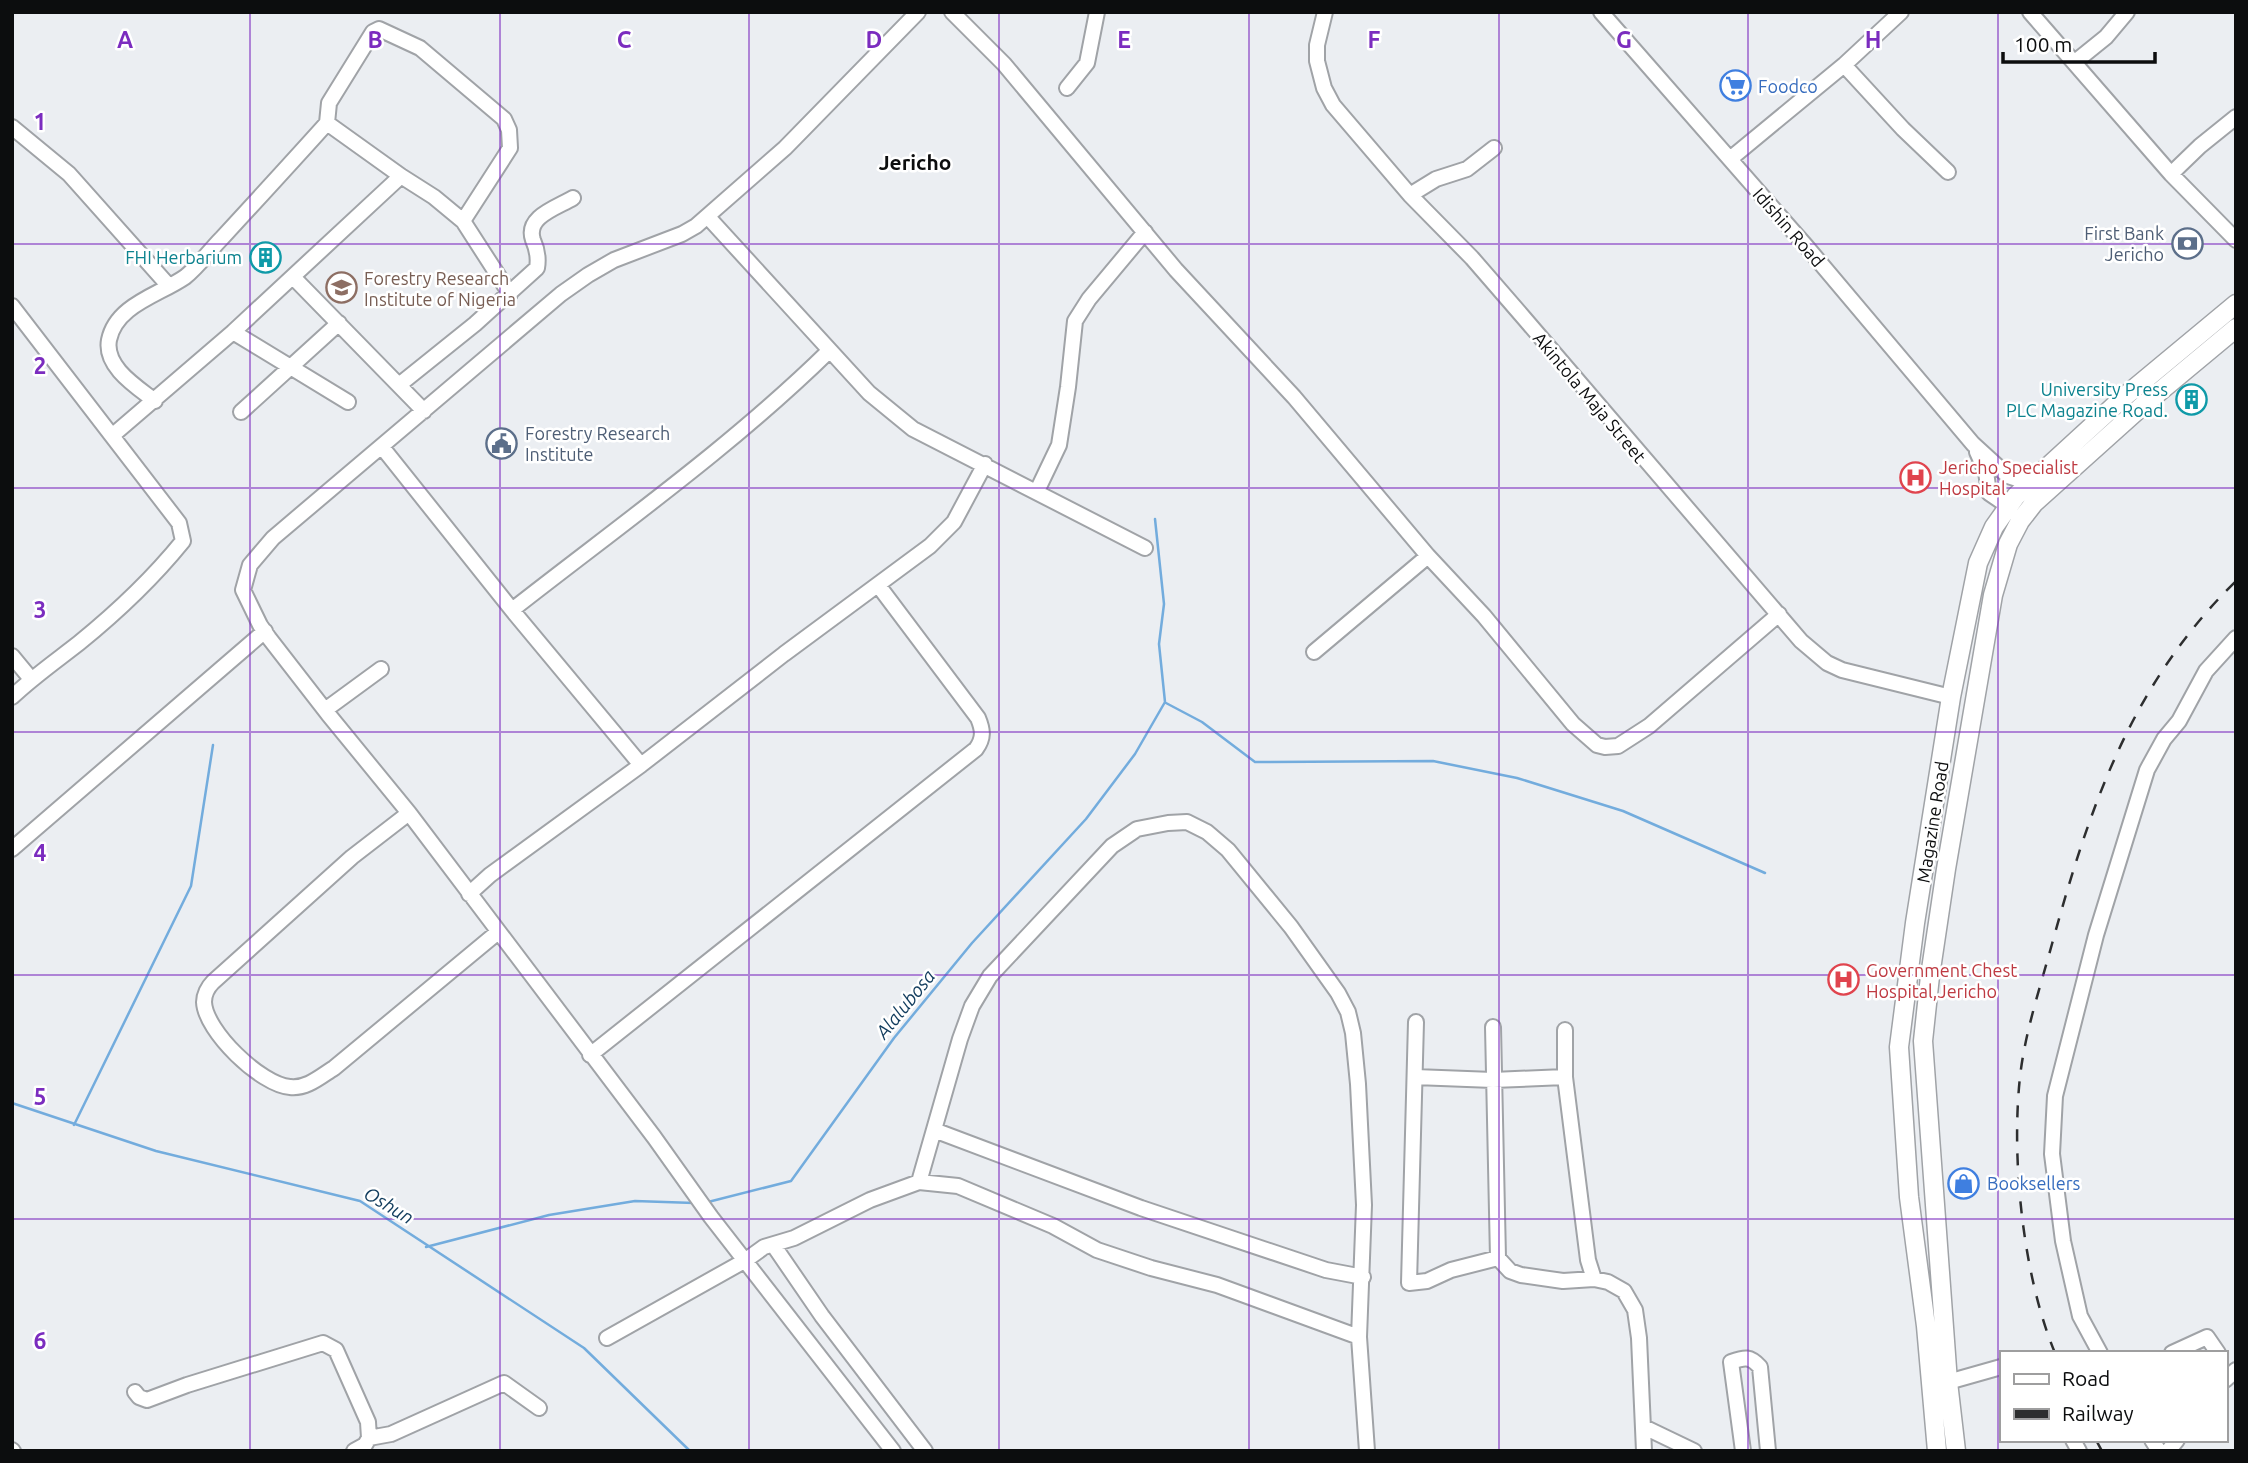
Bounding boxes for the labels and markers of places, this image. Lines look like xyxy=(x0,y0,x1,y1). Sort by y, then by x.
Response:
supermarket icon: Foodco xyxy=(1718,69,1752,103)
place label: Foodco xyxy=(1758,76,1818,96)
place label: First Bank Jericho xyxy=(2084,223,2164,264)
bank icon: First Bank Jericho xyxy=(2170,226,2204,260)
building icon: FHI Herbarium xyxy=(248,240,282,274)
place label: FHI Herbarium xyxy=(125,247,242,267)
place label: Forestry Research Institute of Nigeria xyxy=(364,268,516,309)
school or university icon: Forestry Research Institute of Nigeria xyxy=(324,271,358,305)
place label: University Press PLC Magazine Road. xyxy=(2006,379,2168,420)
building icon: University Press PLC Magazine Road. xyxy=(2174,382,2208,416)
place label: Forestry Research Institute xyxy=(525,423,670,464)
public building icon: Forestry Research Institute xyxy=(485,426,519,460)
place label: Jericho Specialist Hospital xyxy=(1939,457,2078,498)
hospital icon: Jericho Specialist Hospital xyxy=(1899,460,1933,494)
place label: Government Chest Hospital,Jericho xyxy=(1866,960,2017,1001)
hospital icon: Government Chest Hospital,Jericho xyxy=(1826,963,1860,997)
shop icon: Booksellers xyxy=(1947,1166,1981,1200)
place label: Booksellers xyxy=(1987,1173,2081,1193)

